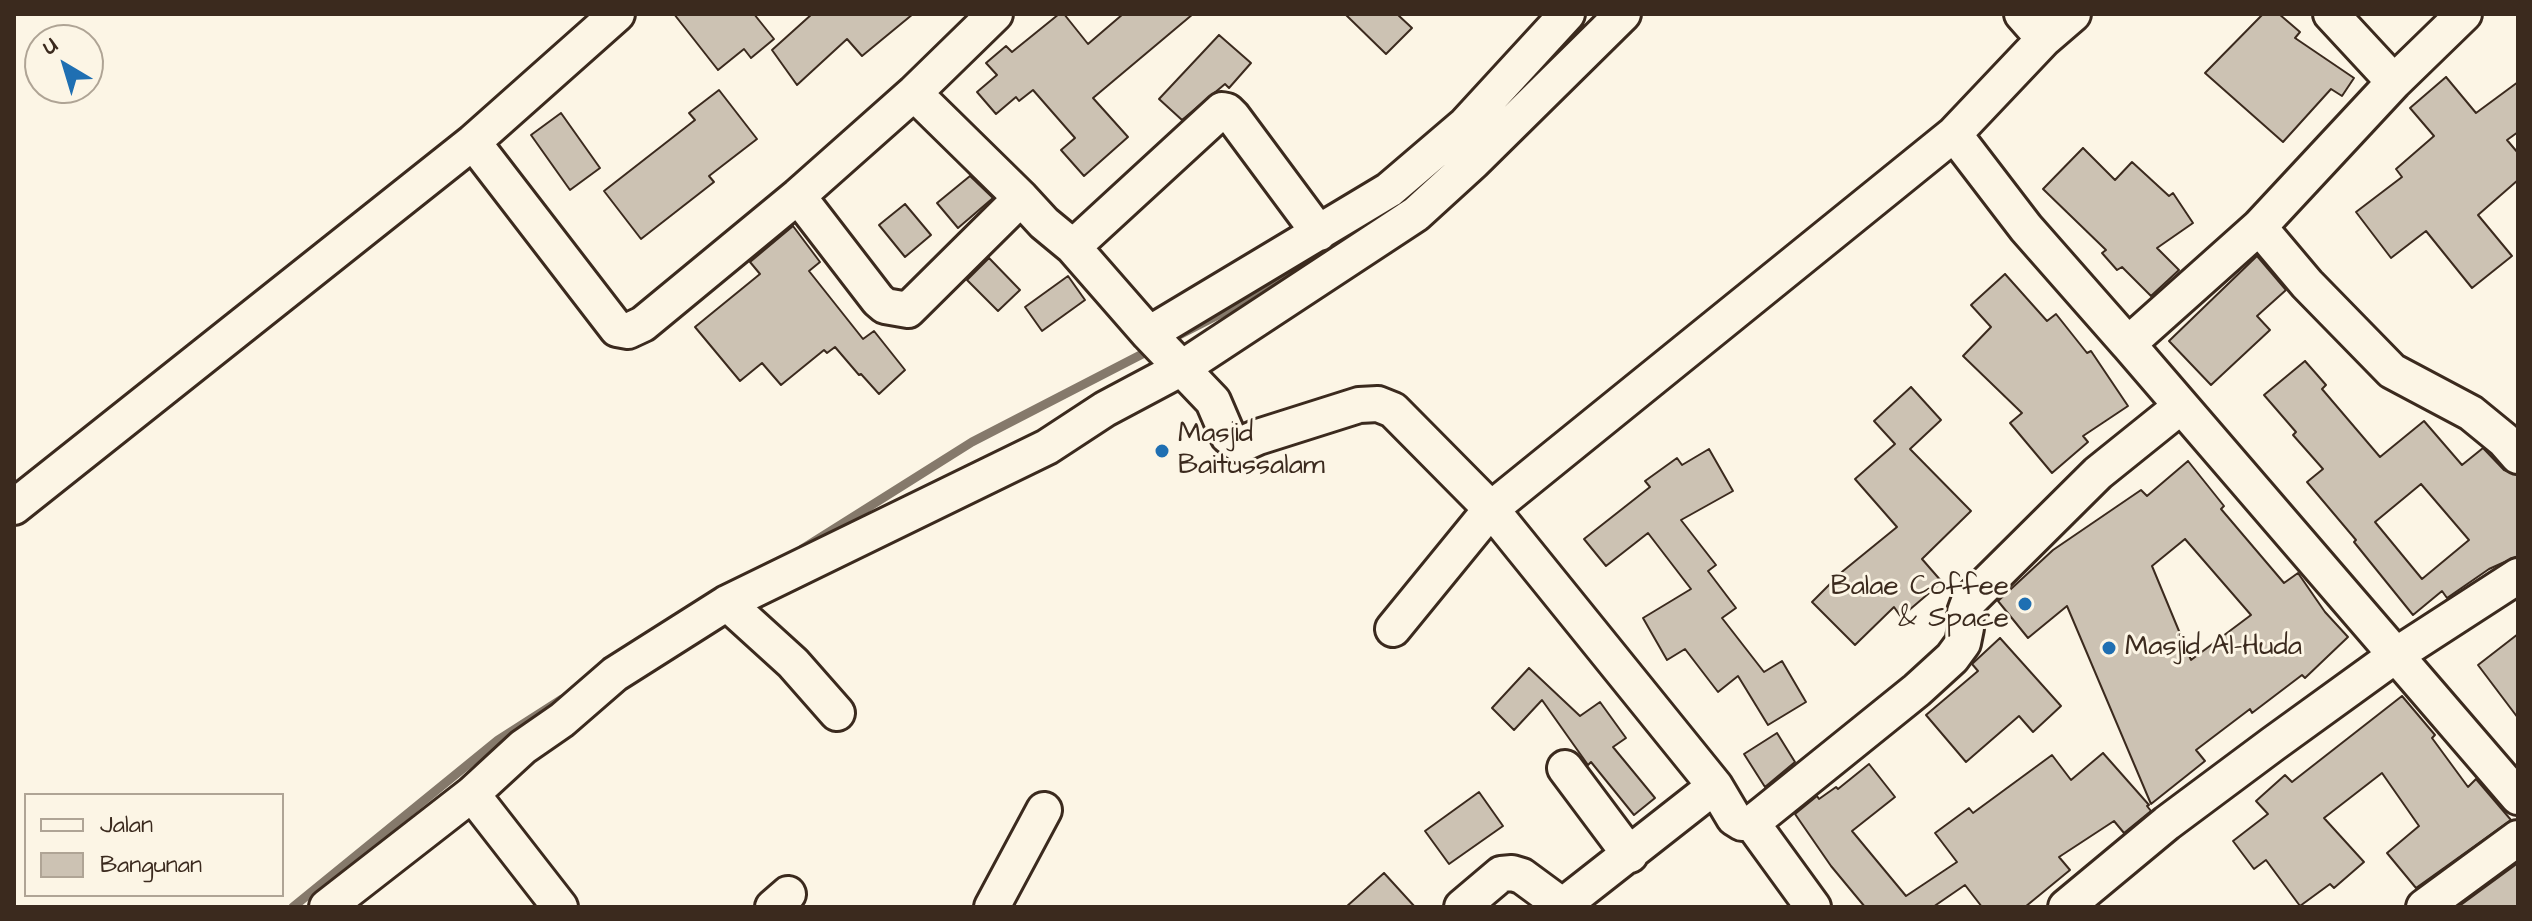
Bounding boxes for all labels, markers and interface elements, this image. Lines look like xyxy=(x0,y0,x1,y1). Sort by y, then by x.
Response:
north arrow xyxy=(24,24,104,104)
text: U xyxy=(36,30,65,62)
place label: Masjid Baitussalam xyxy=(1178,418,1325,484)
marker: Masjid Baitussalam xyxy=(1153,442,1171,460)
place label: Balae Coffee & Space xyxy=(1831,571,2009,637)
marker: Balae Coffee & Space xyxy=(2016,595,2034,613)
place label: Masjid Al-Huda xyxy=(2125,631,2302,665)
marker: Masjid Al-Huda xyxy=(2100,639,2118,657)
legend xyxy=(24,793,284,897)
text: Jalan xyxy=(100,808,153,842)
text: Bangunan xyxy=(100,848,202,882)

